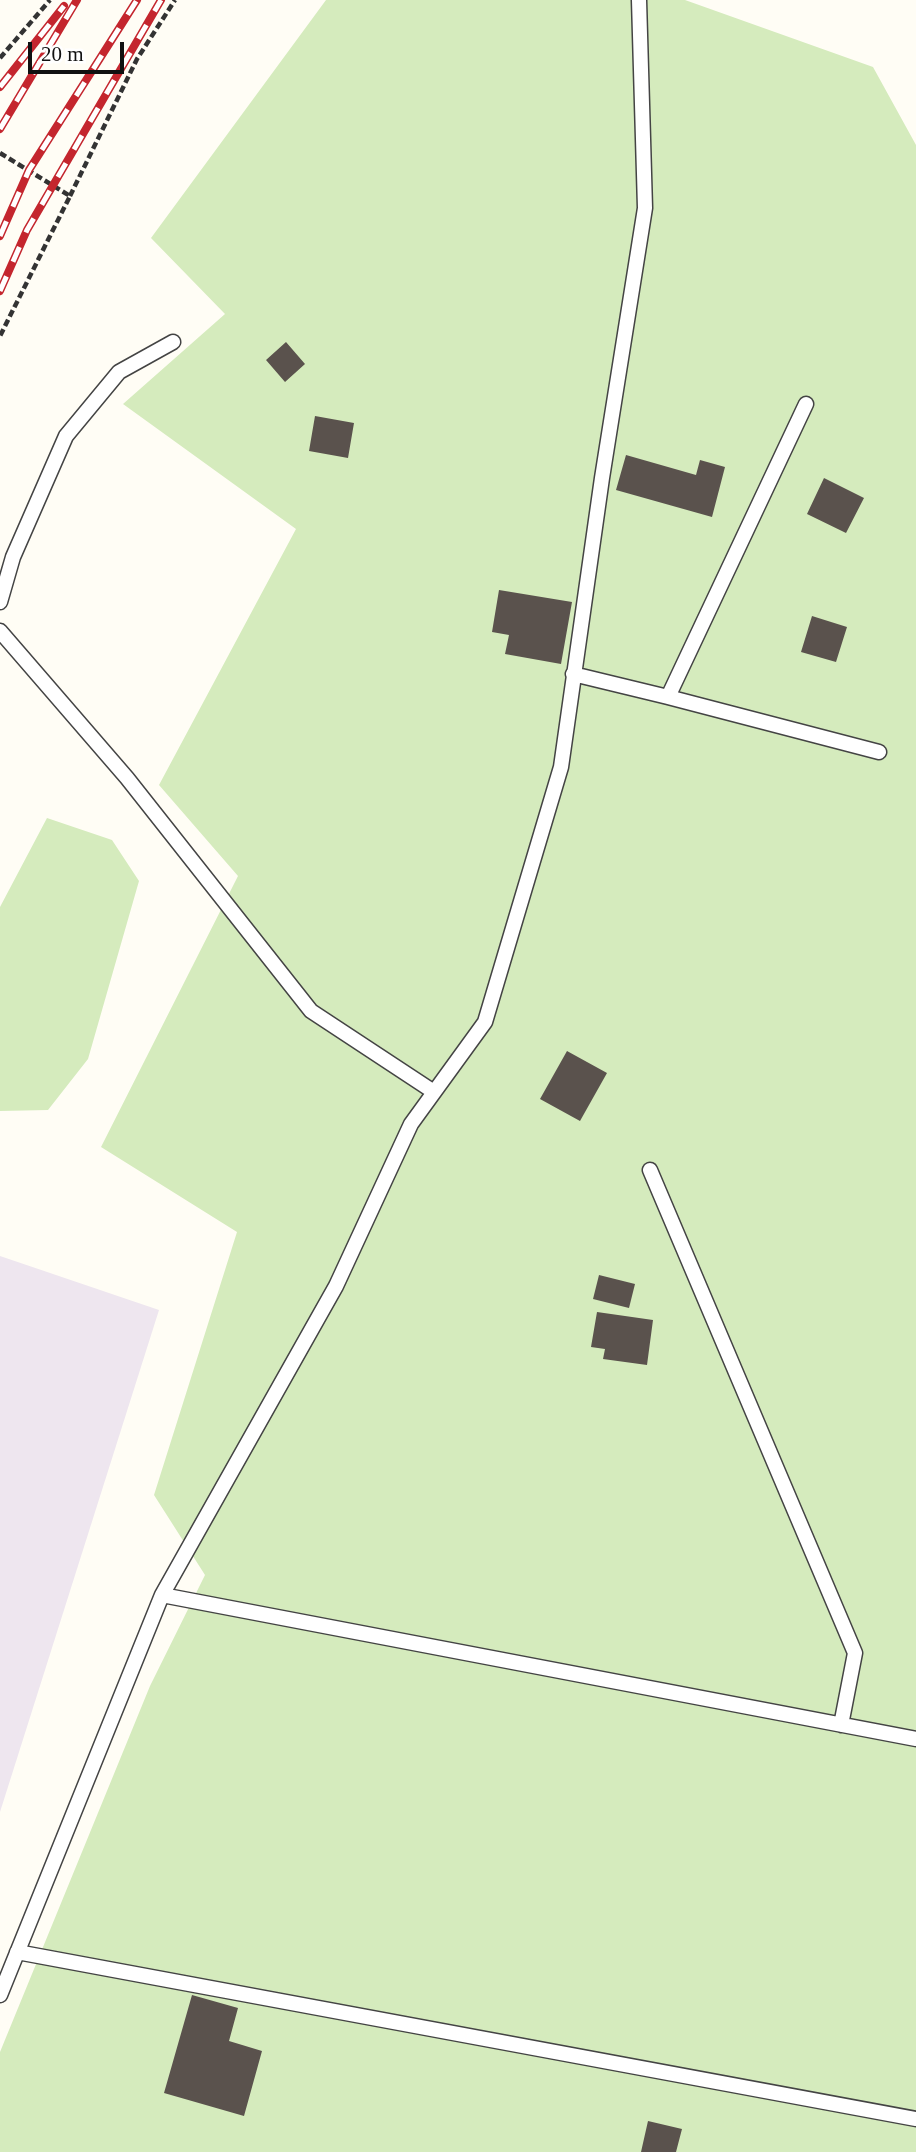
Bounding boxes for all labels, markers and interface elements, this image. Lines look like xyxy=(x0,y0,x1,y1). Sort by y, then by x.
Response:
scale bar xyxy=(32,28,128,72)
text: 20 m xyxy=(41,42,84,66)

